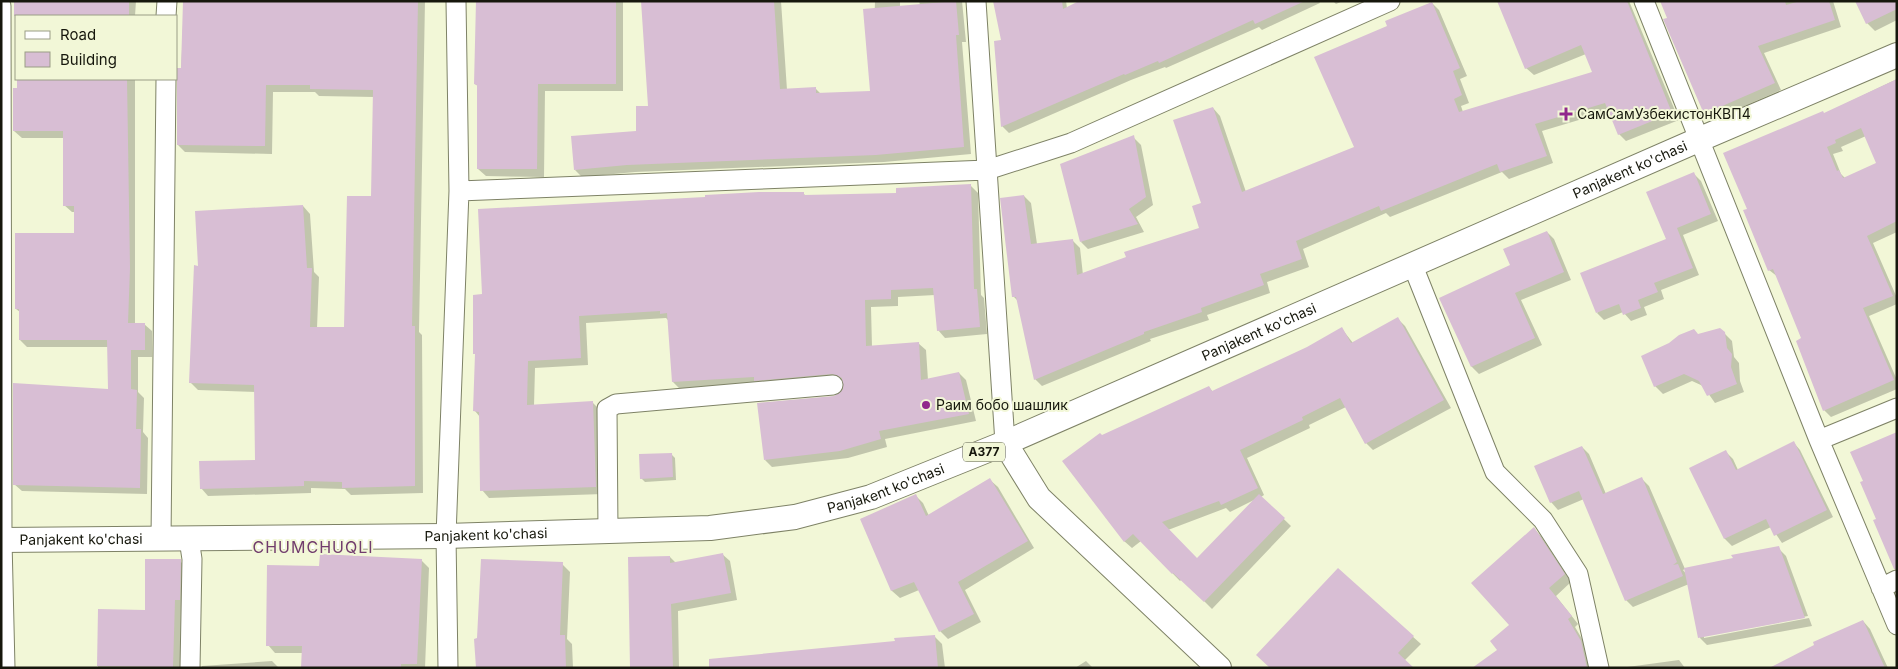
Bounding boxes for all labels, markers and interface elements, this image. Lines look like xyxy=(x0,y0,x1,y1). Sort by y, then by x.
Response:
legend xyxy=(15,15,178,80)
text: Road xyxy=(60,25,96,44)
text: Building xyxy=(60,50,117,69)
place label: СамСамУзбекистонКВП4 xyxy=(1577,105,1751,122)
marker: СамСамУзбекистонКВП4 xyxy=(1559,107,1573,121)
street label: Panjakent ko'chasi xyxy=(1570,137,1690,202)
street label: Panjakent ko'chasi xyxy=(1199,299,1319,364)
place label: Раим бобо шашлик xyxy=(936,396,1068,413)
marker: Раим бобо шашлик xyxy=(920,399,932,411)
road number: A377 xyxy=(963,442,1005,462)
street label: Panjakent ko'chasi xyxy=(825,459,947,516)
street label: Panjakent ko'chasi xyxy=(424,524,548,544)
street label: Panjakent ko'chasi xyxy=(19,530,143,548)
district label: CHUMCHUQLI xyxy=(253,537,374,557)

